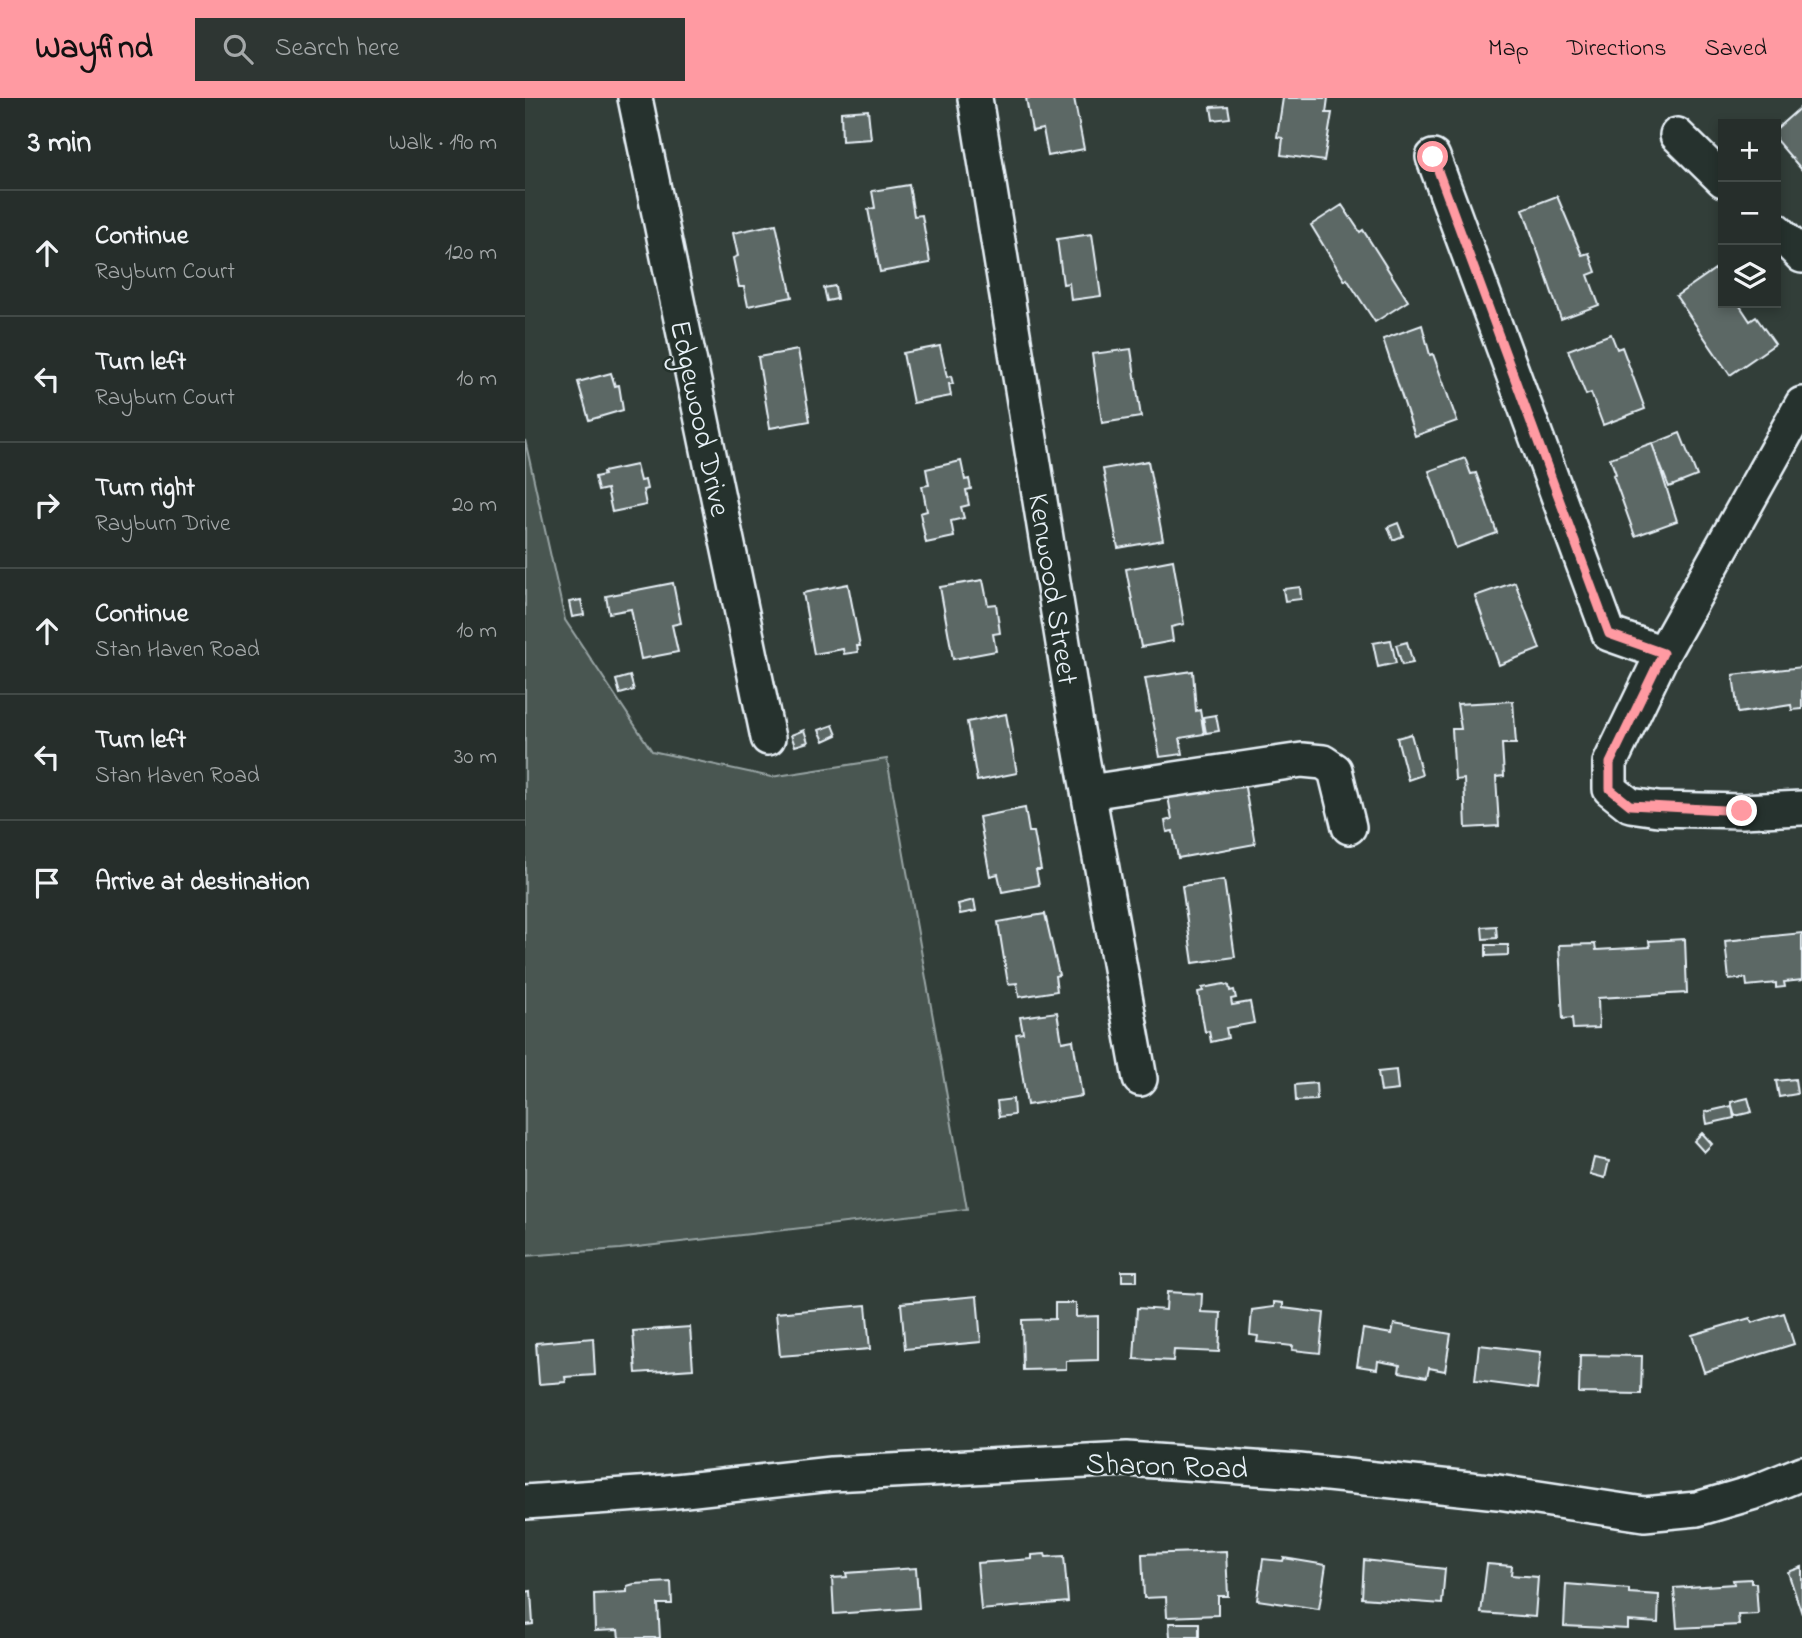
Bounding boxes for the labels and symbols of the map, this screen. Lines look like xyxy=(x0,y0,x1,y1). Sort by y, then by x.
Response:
route start xyxy=(1417,141,1448,172)
street label: Edgewood Drive xyxy=(656,316,740,521)
street label: Kenwood Street xyxy=(1014,491,1088,688)
route end xyxy=(1726,795,1757,826)
street label: Sharon Road xyxy=(1085,1443,1249,1493)

